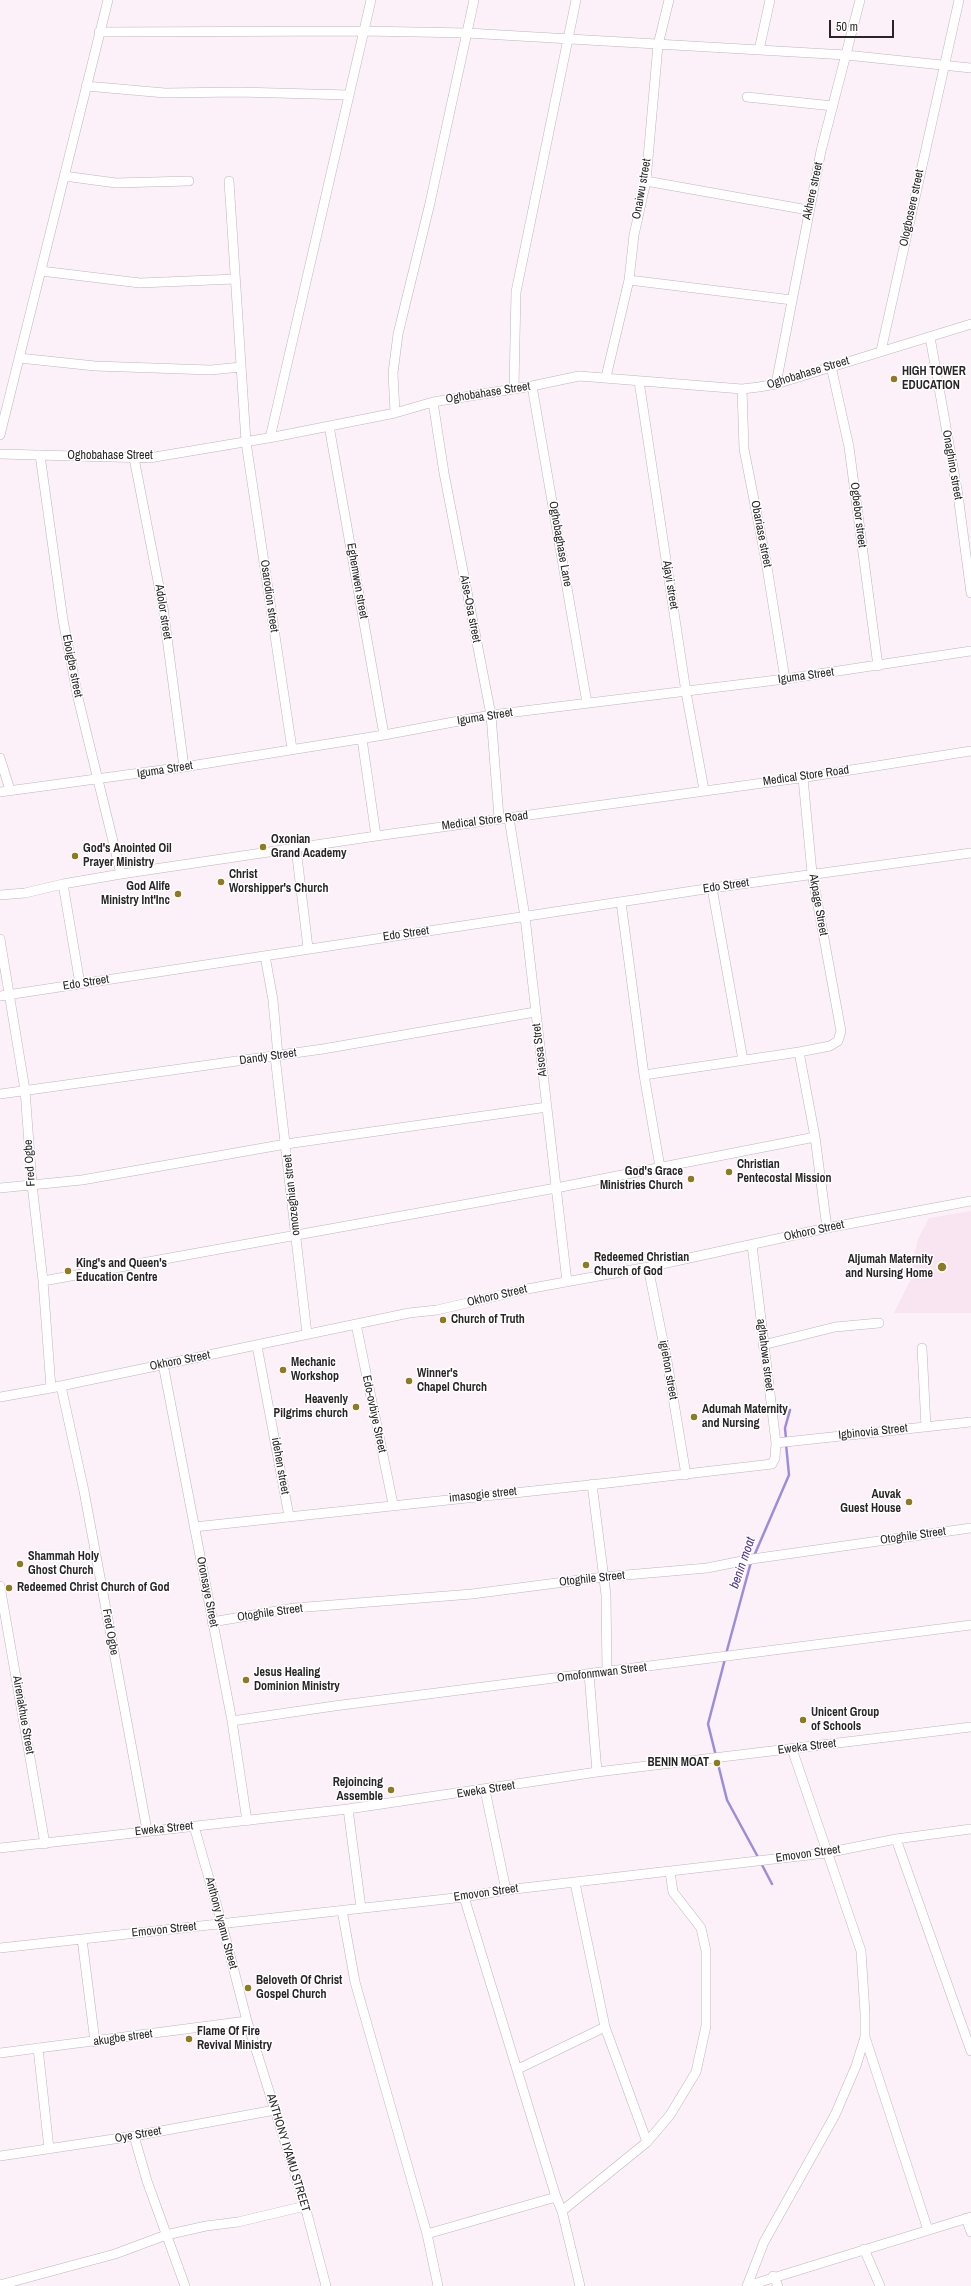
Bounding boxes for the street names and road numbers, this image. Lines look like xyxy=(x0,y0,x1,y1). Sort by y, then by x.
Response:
street label: Onaiwu street xyxy=(630,158,654,220)
street label: Akhere street xyxy=(800,161,826,221)
street label: Ologbosere street xyxy=(897,168,927,248)
street label: Oghobahase Street xyxy=(765,354,851,392)
street label: Oghobahase Street xyxy=(445,379,531,407)
street label: Onaghino street xyxy=(939,429,965,501)
street label: Oghobahase Street xyxy=(67,449,153,463)
street label: Ogbebor street xyxy=(847,482,869,548)
street label: Obariase street xyxy=(747,499,775,569)
street label: Oghobaghase Lane xyxy=(545,500,575,588)
street label: Eghemwen street xyxy=(343,542,371,620)
street label: Osarodion street xyxy=(257,559,281,633)
street label: Ajayi street xyxy=(659,560,681,610)
street label: Aise-Osa street xyxy=(456,574,484,644)
street label: Adolor street xyxy=(152,583,174,641)
street label: Eboigbe street xyxy=(59,633,85,699)
street label: Iguma Street xyxy=(777,665,835,687)
street label: Iguma Street xyxy=(456,705,514,729)
street label: Iguma Street xyxy=(136,758,194,782)
street label: Medical Store Road xyxy=(762,763,850,789)
street label: Medical Store Road xyxy=(441,809,529,833)
street label: Akpage Street xyxy=(805,873,831,937)
street label: Edo Street xyxy=(702,876,750,896)
street label: Edo Street xyxy=(382,924,430,944)
street label: Edo Street xyxy=(62,972,110,994)
street label: Aisosa Stret xyxy=(530,1023,550,1077)
street label: Dandy Street xyxy=(239,1046,297,1068)
street label: Fred Ogbe xyxy=(21,1139,39,1187)
street label: omozeghian street xyxy=(281,1154,303,1236)
street label: Okhoro Street xyxy=(783,1218,845,1244)
street label: Okhoro Street xyxy=(466,1282,528,1310)
street label: aghahowa street xyxy=(753,1318,777,1392)
street label: igiehon street xyxy=(656,1339,680,1401)
street label: Okhoro Street xyxy=(149,1348,211,1374)
street label: Edo-ovbiye Street xyxy=(359,1374,389,1454)
street label: Igbinovia Street xyxy=(838,1421,908,1443)
street label: idehen street xyxy=(268,1436,292,1496)
street label: imasogie street xyxy=(449,1484,517,1506)
street label: Otoghile Street xyxy=(879,1524,947,1548)
street label: Oronsaye Street xyxy=(193,1555,221,1629)
street label: Otoghile Street xyxy=(558,1568,626,1590)
street label: Otoghile Street xyxy=(236,1601,304,1625)
street label: Fred Ogbe xyxy=(99,1608,121,1656)
street label: Omofonmwan Street xyxy=(556,1660,648,1686)
street label: Airenakhue Street xyxy=(9,1675,37,1755)
street label: Eweka Street xyxy=(777,1736,837,1758)
street label: Eweka Street xyxy=(456,1778,516,1802)
street label: Eweka Street xyxy=(134,1819,194,1839)
street label: Emovon Street xyxy=(775,1842,841,1866)
street label: Anthony Iyamu Street xyxy=(202,1875,240,1971)
street label: Emovon Street xyxy=(453,1881,519,1905)
street label: Emovon Street xyxy=(131,1919,197,1941)
street label: akugbe street xyxy=(92,2027,154,2049)
street label: ANTHONY IYAMU STREET xyxy=(263,2092,313,2214)
street label: Oye Street xyxy=(114,2124,162,2146)

